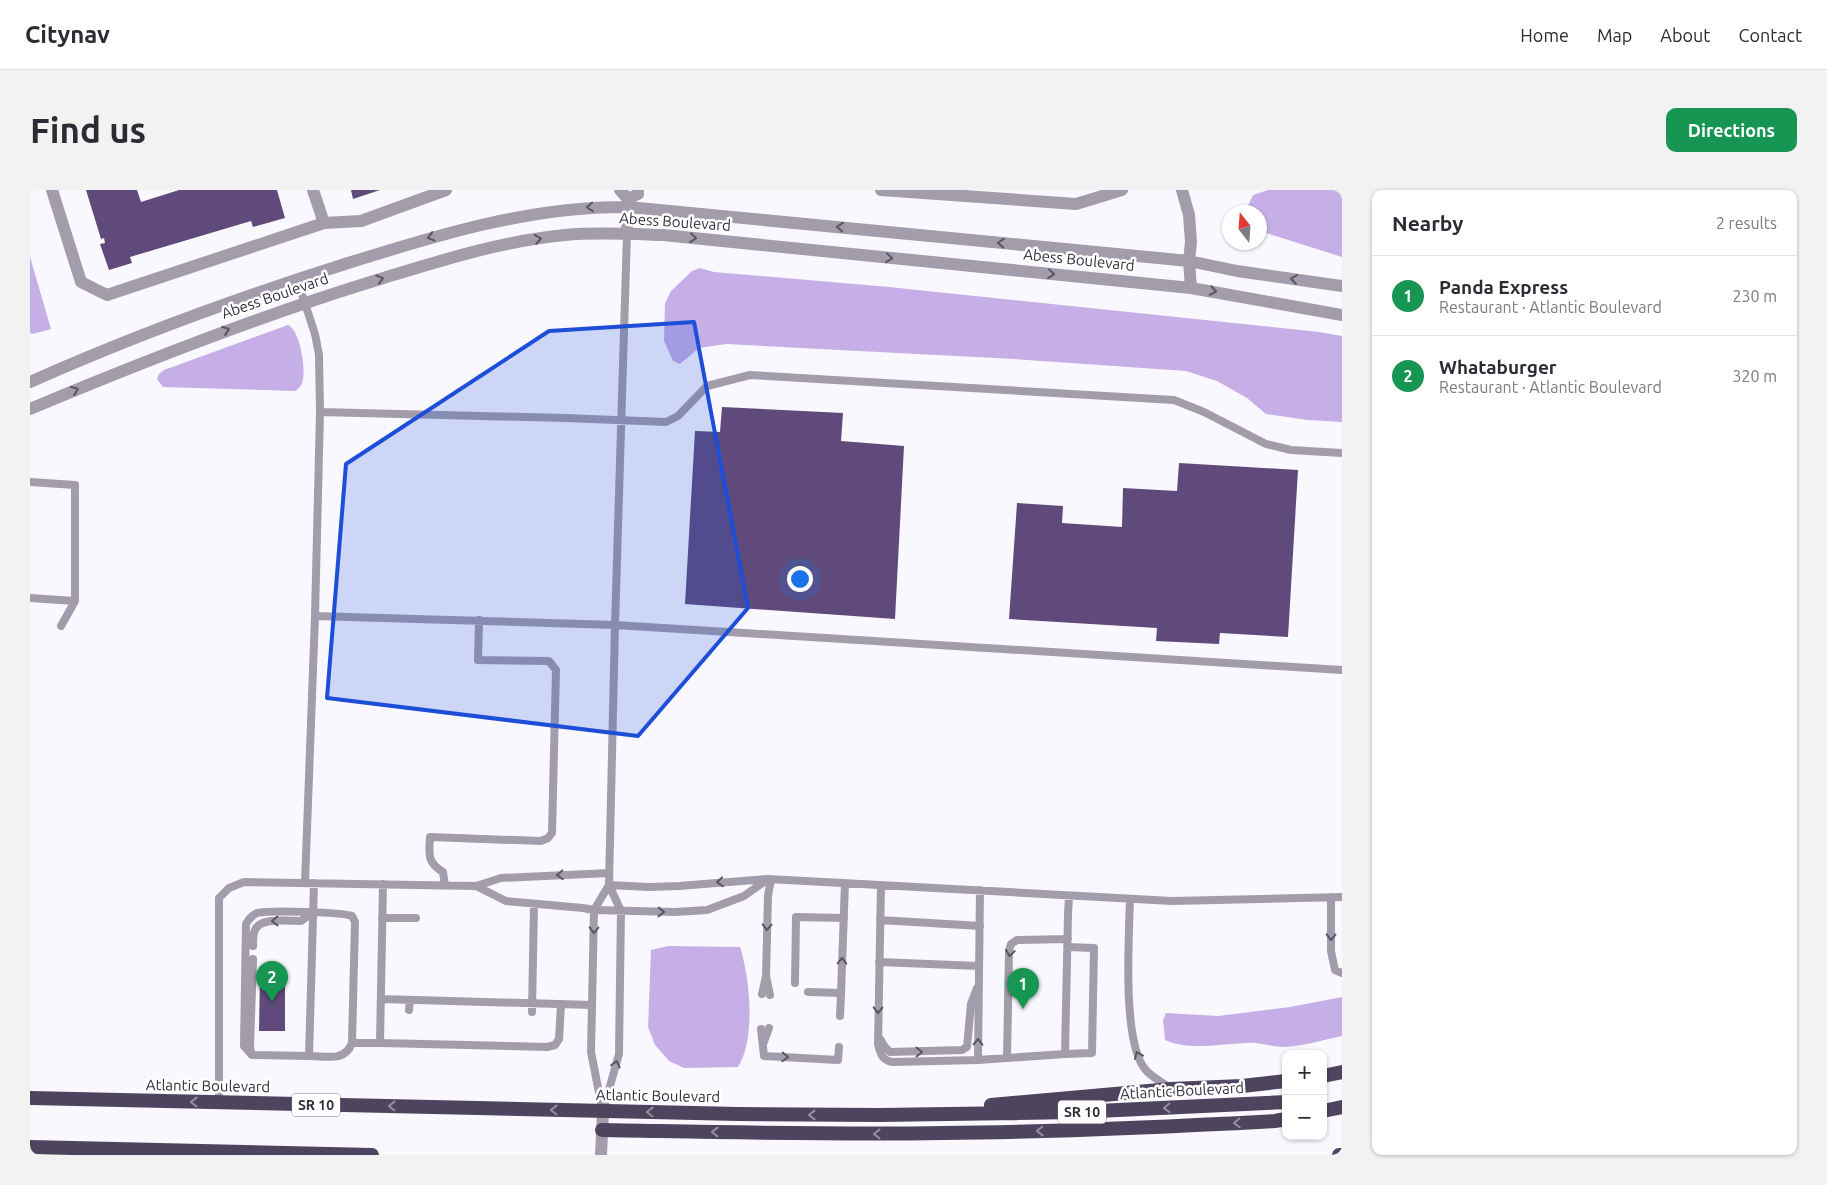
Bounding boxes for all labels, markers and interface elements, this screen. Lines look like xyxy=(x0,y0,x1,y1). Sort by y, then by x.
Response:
text: Citynav xyxy=(25,21,110,48)
text: Home xyxy=(1520,25,1569,45)
text: Map xyxy=(1597,25,1632,45)
text: About xyxy=(1660,25,1710,45)
text: Contact xyxy=(1738,25,1802,45)
button: Directions xyxy=(1666,108,1797,152)
text: Find us xyxy=(30,110,146,150)
one-way arrow xyxy=(586,202,594,213)
north arrow xyxy=(1222,205,1267,250)
street label: Abess Boulevard xyxy=(619,209,731,234)
text: Nearby xyxy=(1392,211,1463,235)
text: 2 results xyxy=(1716,214,1777,232)
one-way arrow xyxy=(835,222,843,233)
one-way arrow xyxy=(427,231,436,241)
one-way arrow xyxy=(689,232,697,243)
one-way arrow xyxy=(533,235,542,245)
one-way arrow xyxy=(997,237,1005,248)
street label: Abess Boulevard xyxy=(1023,245,1136,274)
one-way arrow xyxy=(886,252,894,263)
one-way arrow xyxy=(1047,268,1055,279)
street label: Abess Boulevard xyxy=(219,269,330,322)
one-way arrow xyxy=(376,274,384,284)
one-way arrow xyxy=(1289,275,1298,285)
text: Panda Express xyxy=(1439,276,1568,298)
one-way arrow xyxy=(1208,286,1217,296)
text: 1 xyxy=(1403,287,1413,305)
text: 230 m xyxy=(1732,287,1777,305)
text: Restaurant · Atlantic Boulevard xyxy=(1439,298,1662,316)
one-way arrow xyxy=(221,326,230,336)
text: Whataburger xyxy=(1439,356,1557,378)
text: 2 xyxy=(1403,367,1413,385)
text: 320 m xyxy=(1732,367,1777,385)
text: Restaurant · Atlantic Boulevard xyxy=(1439,378,1662,396)
one-way arrow xyxy=(70,385,79,396)
your location xyxy=(787,566,813,592)
one-way arrow xyxy=(556,869,564,880)
one-way arrow xyxy=(715,876,723,887)
one-way arrow xyxy=(657,907,665,917)
one-way arrow xyxy=(271,916,279,926)
one-way arrow xyxy=(762,923,773,931)
one-way arrow xyxy=(589,926,599,934)
one-way arrow xyxy=(1326,934,1336,942)
one-way arrow xyxy=(1005,949,1016,957)
one-way arrow xyxy=(837,957,848,965)
pin: 2 xyxy=(256,961,288,1002)
pin: 1 xyxy=(1007,968,1039,1009)
one-way arrow xyxy=(873,1006,883,1014)
one-way arrow xyxy=(973,1038,983,1046)
one-way arrow xyxy=(916,1047,923,1057)
map controls xyxy=(1282,1050,1327,1140)
button: + xyxy=(1282,1050,1327,1095)
one-way arrow xyxy=(1133,1051,1144,1060)
one-way arrow xyxy=(781,1052,789,1063)
one-way arrow xyxy=(610,1060,621,1069)
street label: Atlantic Boulevard xyxy=(146,1076,270,1095)
street label: Atlantic Boulevard xyxy=(1119,1079,1245,1102)
street label: Atlantic Boulevard xyxy=(596,1086,720,1105)
road number: SR 10 xyxy=(292,1094,340,1116)
button: − xyxy=(1282,1095,1327,1140)
one-way arrow xyxy=(190,1097,198,1107)
road number: SR 10 xyxy=(1058,1100,1106,1124)
one-way arrow xyxy=(387,1101,395,1112)
one-way arrow xyxy=(1163,1102,1171,1113)
one-way arrow xyxy=(550,1105,558,1115)
one-way arrow xyxy=(646,1107,654,1118)
one-way arrow xyxy=(808,1110,816,1120)
one-way arrow xyxy=(1233,1118,1241,1129)
one-way arrow xyxy=(1036,1126,1044,1136)
one-way arrow xyxy=(711,1127,718,1137)
one-way arrow xyxy=(873,1129,881,1139)

